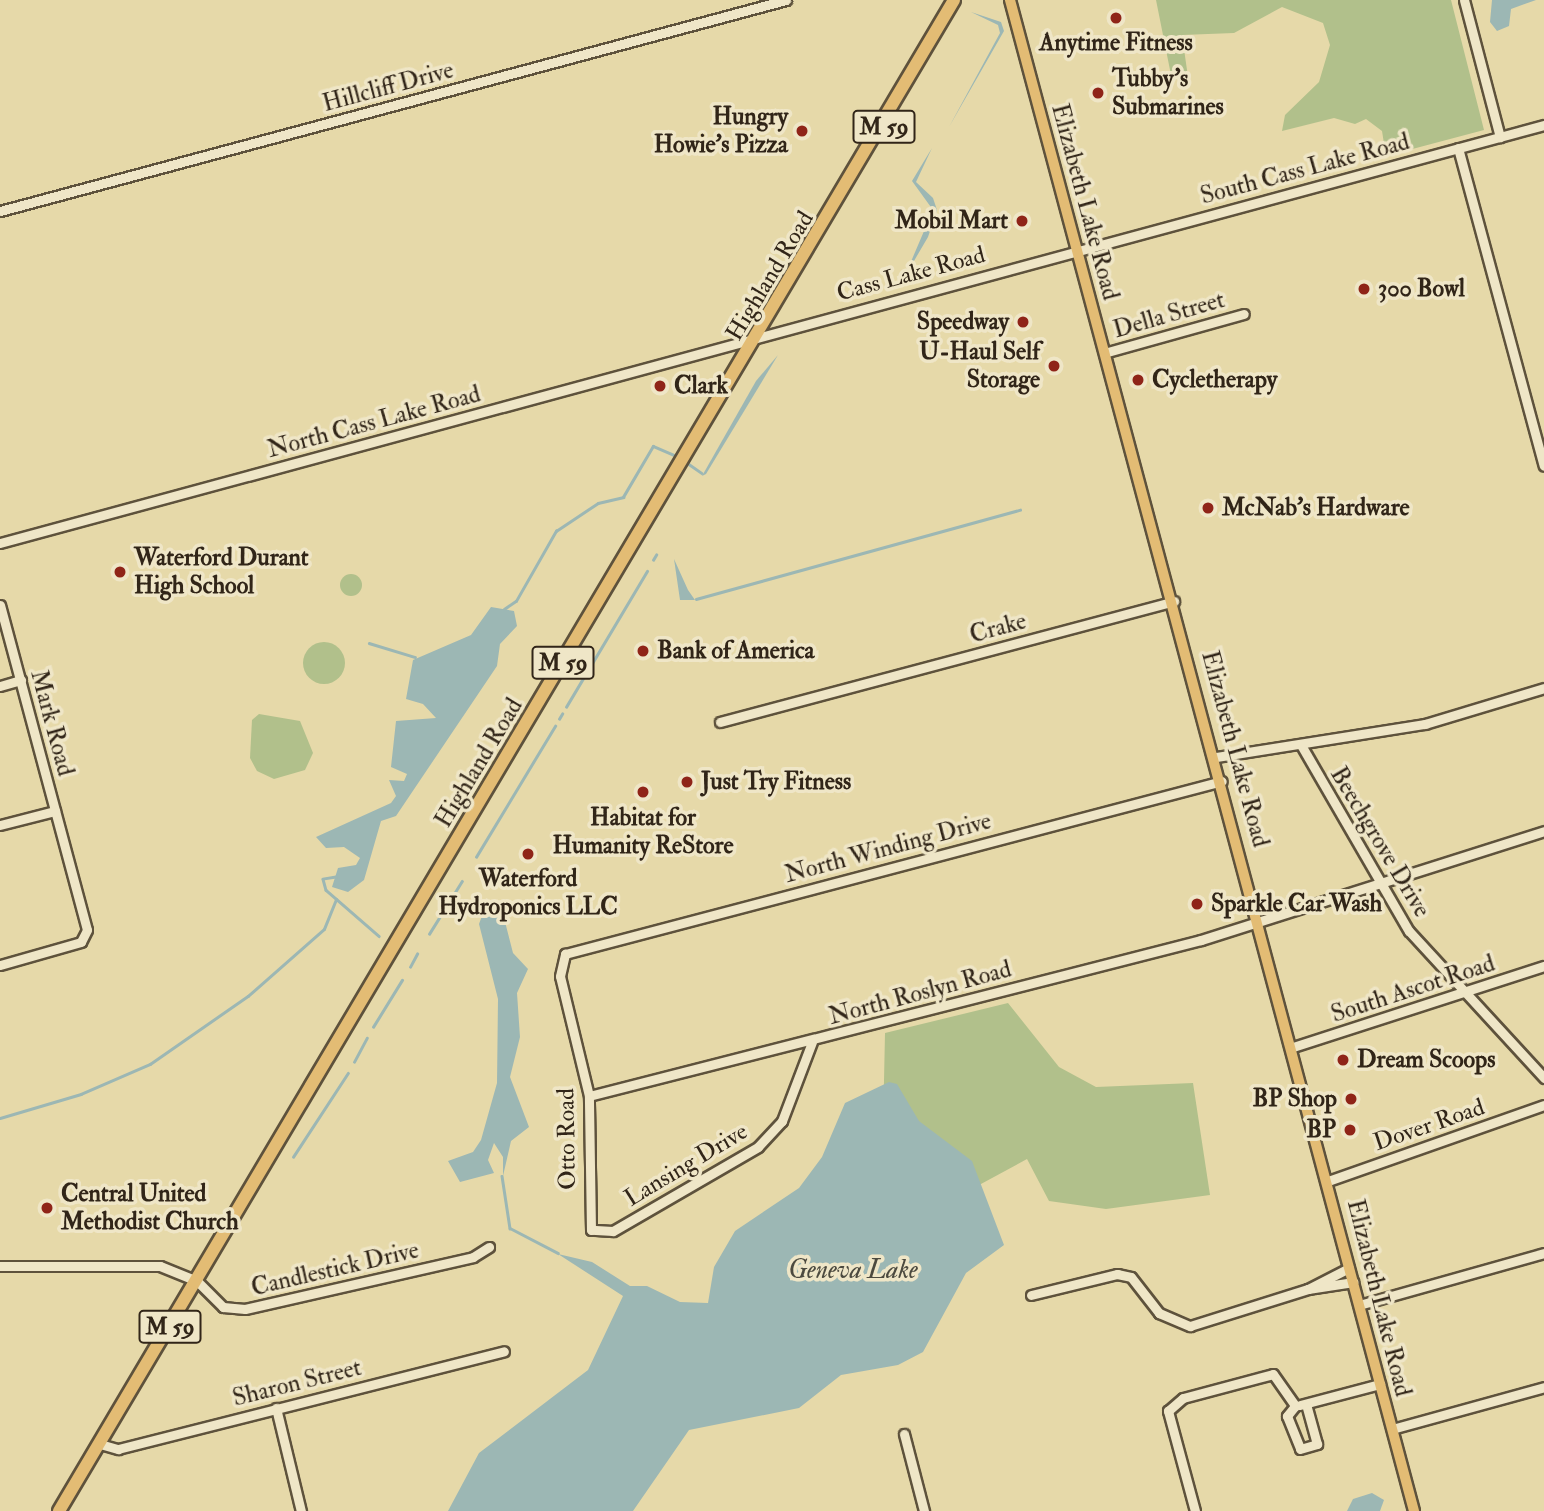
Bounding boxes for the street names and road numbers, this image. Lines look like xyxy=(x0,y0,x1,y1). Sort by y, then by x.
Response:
street label: Hillcliff Drive xyxy=(319,56,457,118)
street label: Elizabeth Lake Road xyxy=(1045,101,1125,303)
road number: M 59 xyxy=(852,108,916,146)
street label: South Cass Lake Road xyxy=(1197,127,1413,211)
street label: Highland Road xyxy=(720,206,820,346)
street label: Cass Lake Road xyxy=(834,240,988,308)
street label: Della Street xyxy=(1110,285,1228,345)
street label: North Cass Lake Road xyxy=(264,380,484,464)
street label: Crake xyxy=(967,607,1029,649)
road number: M 59 xyxy=(532,643,594,682)
street label: Elizabeth Lake Road xyxy=(1195,648,1275,850)
street label: Mark Road xyxy=(24,667,80,779)
street label: Highland Road xyxy=(429,693,529,833)
street label: Beechgrove Drive xyxy=(1324,762,1436,922)
street label: North Winding Drive xyxy=(782,807,994,889)
street label: South Ascot Road xyxy=(1328,949,1498,1029)
street label: North Roslyn Road xyxy=(826,955,1014,1031)
street label: Otto Road xyxy=(552,1088,582,1190)
street label: Dover Road xyxy=(1370,1093,1488,1157)
street label: Lansing Drive xyxy=(619,1117,753,1213)
street label: Elizabeth Lake Road xyxy=(1341,1196,1417,1400)
street label: Candlestick Drive xyxy=(248,1236,422,1302)
road number: M 59 xyxy=(138,1308,202,1346)
street label: Sharon Street xyxy=(230,1353,364,1413)

